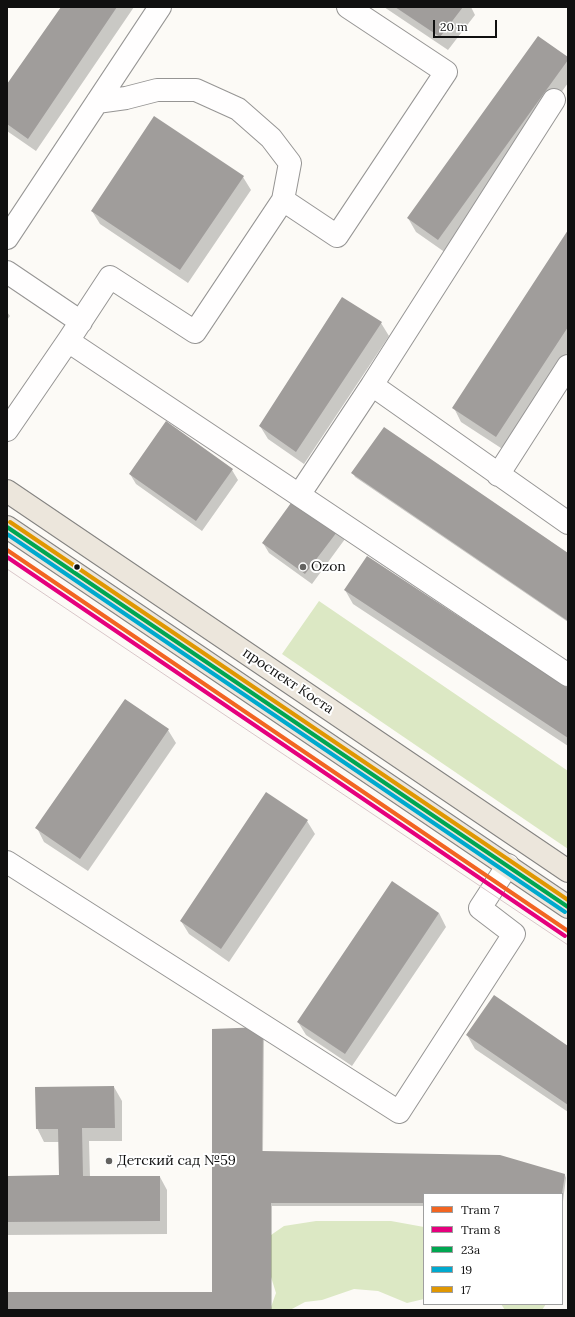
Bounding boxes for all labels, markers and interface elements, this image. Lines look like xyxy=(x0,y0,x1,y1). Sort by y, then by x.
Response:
scale bar xyxy=(435,12,499,38)
text: 20 m xyxy=(440,19,468,34)
place label: Ozon xyxy=(311,559,346,575)
unlabelled marker xyxy=(72,562,82,572)
marker: Ozon xyxy=(298,562,308,572)
street label: проспект Коста xyxy=(239,644,337,718)
place label: Детский сад №59 xyxy=(117,1153,236,1169)
marker: Детский сад №59 xyxy=(104,1156,114,1166)
legend xyxy=(423,1193,563,1305)
text: Tram 7 xyxy=(461,1202,499,1217)
text: Tram 8 xyxy=(461,1222,500,1237)
text: 23a xyxy=(461,1242,480,1257)
text: 19 xyxy=(461,1262,472,1277)
text: 17 xyxy=(461,1282,471,1297)

